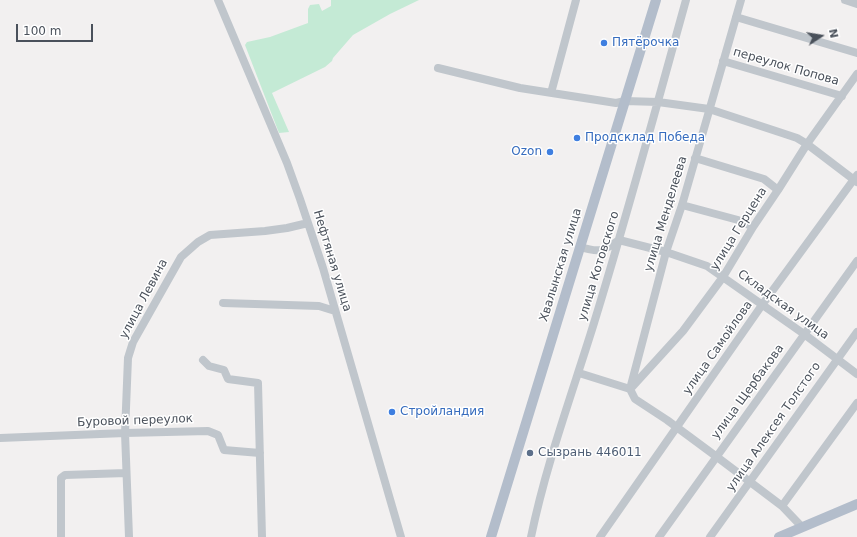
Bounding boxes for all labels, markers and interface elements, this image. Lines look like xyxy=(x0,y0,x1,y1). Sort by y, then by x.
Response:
scale bar xyxy=(18,16,95,42)
north arrow xyxy=(801,16,841,56)
text: 100 m xyxy=(23,24,61,38)
text: N xyxy=(826,28,841,39)
place label: Пятёрочка xyxy=(612,36,679,50)
marker: Пятёрочка xyxy=(599,38,609,48)
street label: переулок Попова xyxy=(731,45,841,89)
place label: Продсклад Победа xyxy=(585,131,705,145)
marker: Продсклад Победа xyxy=(572,133,582,143)
place label: Ozon xyxy=(511,145,542,159)
marker: Ozon xyxy=(545,147,555,157)
street label: улица Менделеева xyxy=(642,155,690,273)
street label: улица Герцена xyxy=(708,185,770,273)
street label: Хвалынская улица xyxy=(537,206,585,324)
street label: Нефтяная улица xyxy=(310,209,354,313)
street label: улица Котовского xyxy=(575,209,623,323)
street label: улица Левина xyxy=(117,257,171,341)
street label: Складская улица xyxy=(735,267,831,343)
street label: улица Самойлова xyxy=(680,298,756,398)
street label: улица Щербакова xyxy=(709,342,787,442)
street label: улица Алексея Толстого xyxy=(724,360,824,494)
place label: Стройландия xyxy=(400,405,484,419)
marker: Стройландия xyxy=(387,407,397,417)
street label: Буровой переулок xyxy=(77,412,193,430)
place label: Сызрань 446011 xyxy=(538,446,642,460)
marker: Сызрань 446011 xyxy=(525,448,535,458)

